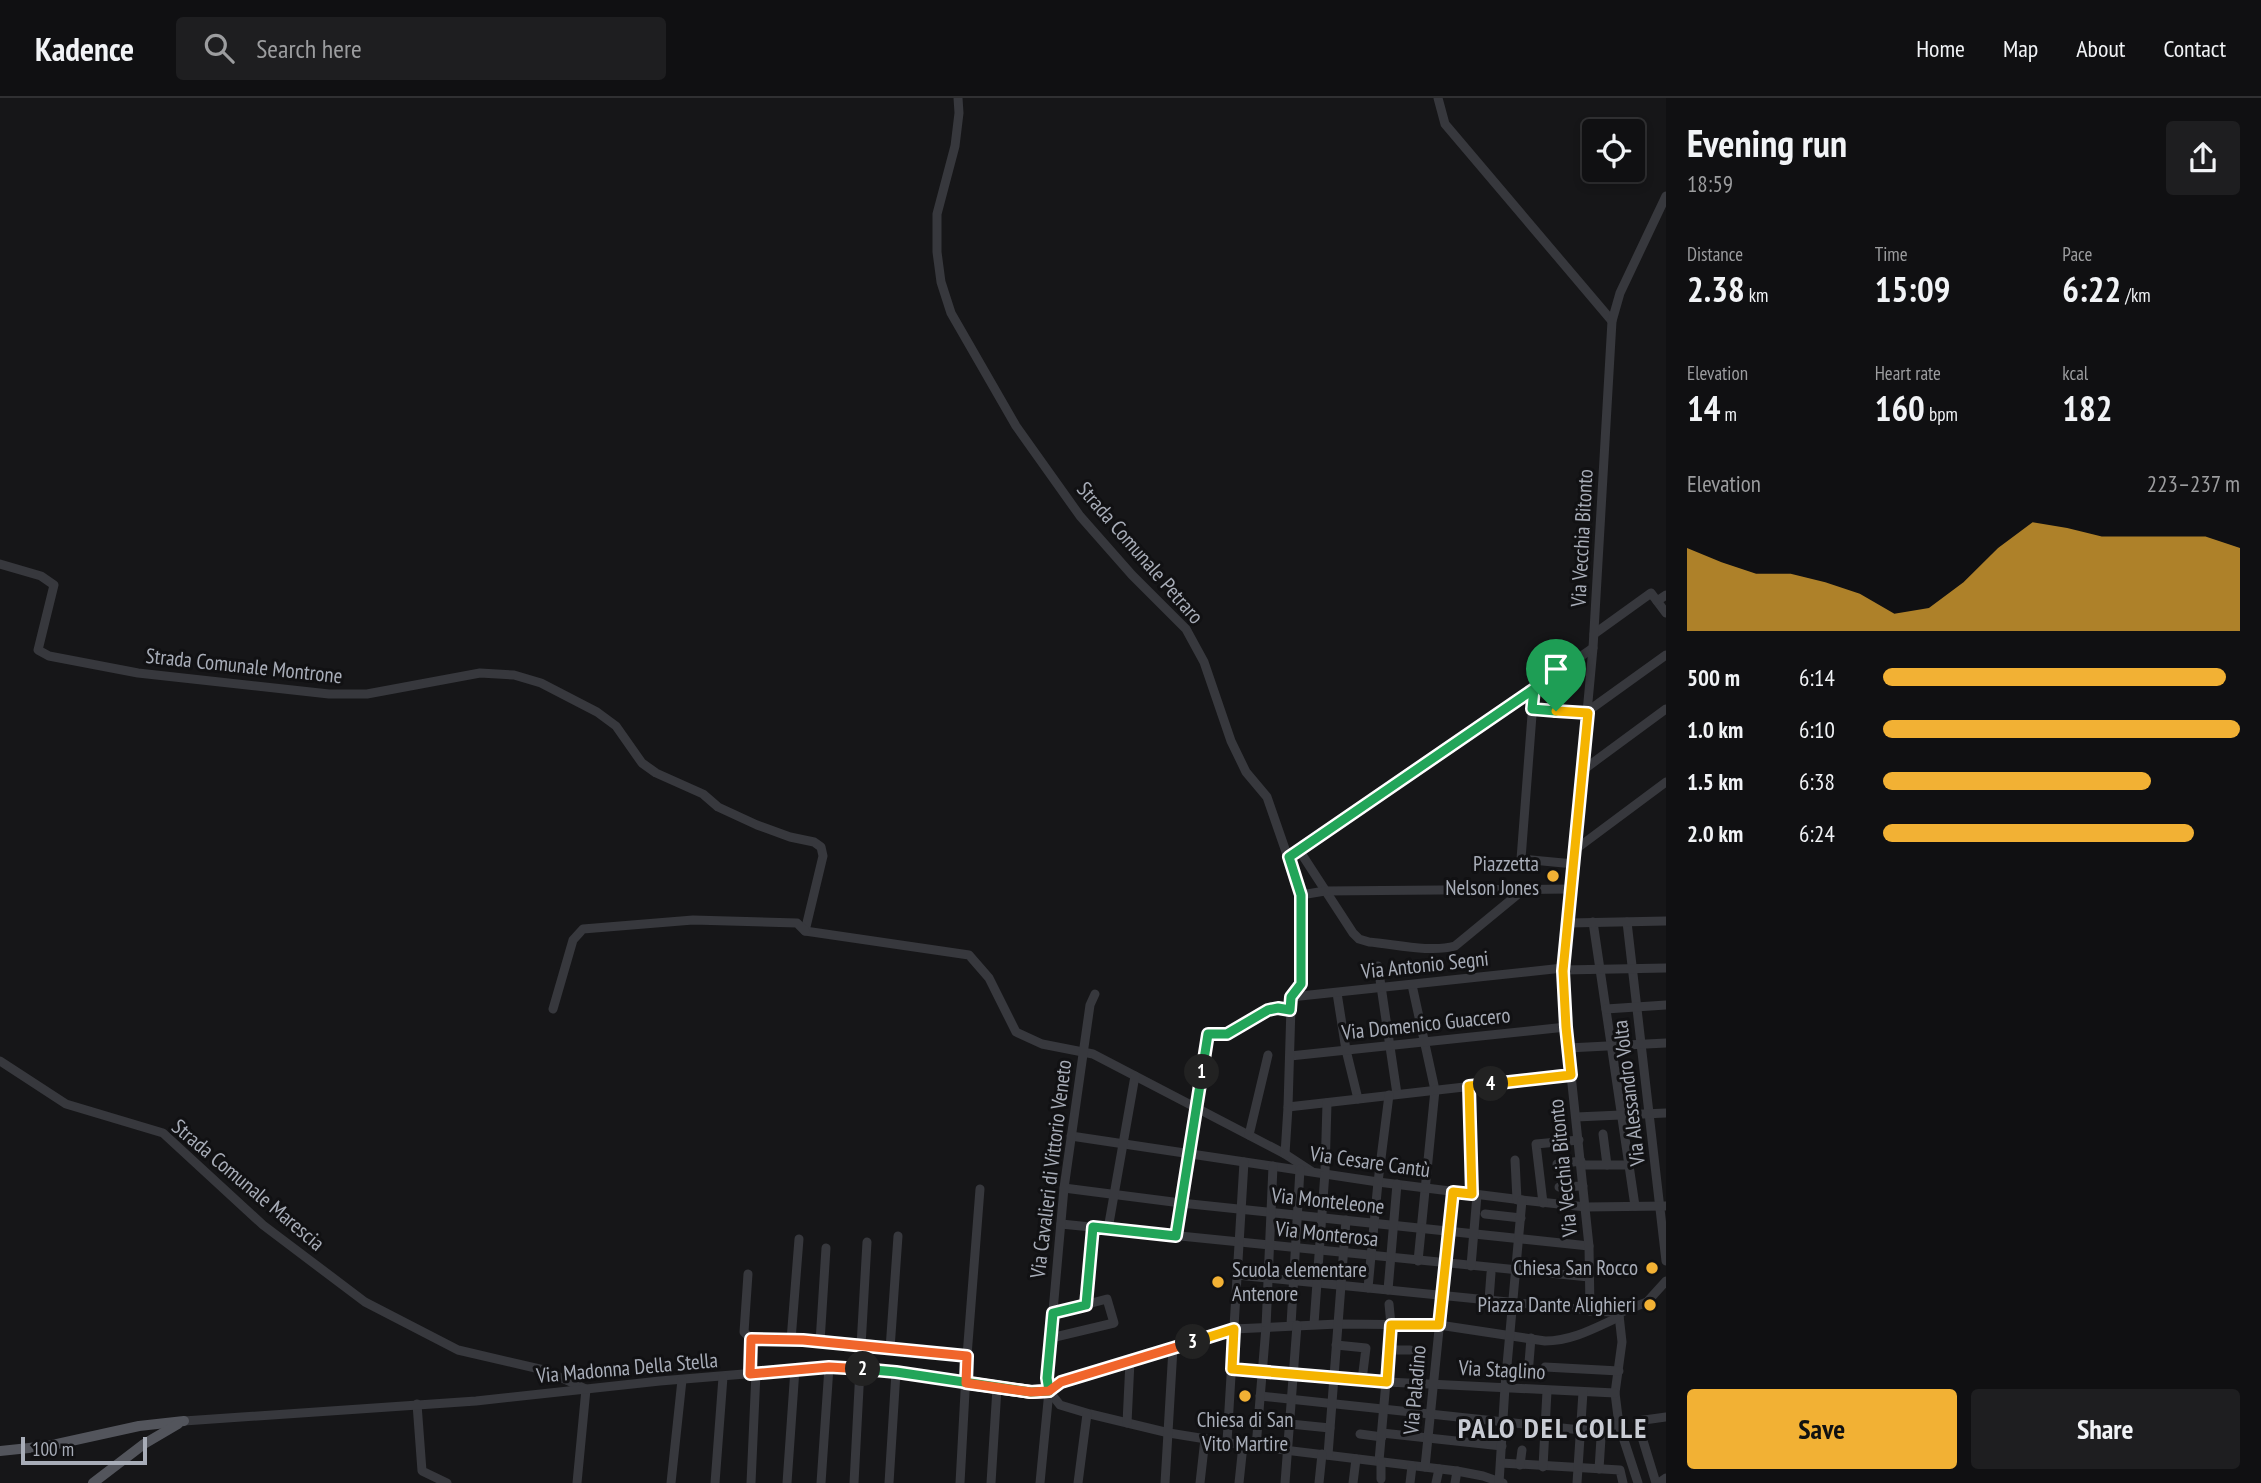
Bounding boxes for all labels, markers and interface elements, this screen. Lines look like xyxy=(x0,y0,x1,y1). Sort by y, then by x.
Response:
search box xyxy=(176,17,666,80)
text: Kadence xyxy=(35,27,134,70)
icon: search xyxy=(200,29,238,67)
text: Search here xyxy=(256,32,362,65)
text: Home xyxy=(1916,33,1965,64)
text: Map xyxy=(2003,33,2038,64)
text: About xyxy=(2076,33,2125,64)
text: Contact xyxy=(2163,33,2226,64)
text: Evening run xyxy=(1687,118,1847,167)
map controls xyxy=(1582,119,1645,182)
button: locate xyxy=(1582,119,1645,182)
button: share xyxy=(2166,121,2240,195)
text: 18:59 xyxy=(1687,169,1733,198)
text: Distance xyxy=(1687,242,1743,266)
text: Time xyxy=(1875,242,1908,266)
text: Pace xyxy=(2062,242,2092,266)
text: 2.38 xyxy=(1687,266,1745,312)
text: 15:09 xyxy=(1875,266,1950,312)
text: 6:22 xyxy=(2062,266,2121,312)
text: km xyxy=(1745,283,1768,307)
text: /km xyxy=(2121,283,2151,307)
text: Elevation xyxy=(1687,361,1748,385)
text: Heart rate xyxy=(1875,361,1941,385)
text: kcal xyxy=(2062,361,2088,385)
text: 14 xyxy=(1687,385,1720,431)
text: 160 xyxy=(1875,385,1925,431)
text: 182 xyxy=(2062,385,2113,431)
text: m xyxy=(1720,402,1737,426)
text: bpm xyxy=(1925,402,1958,426)
street label: Via Vecchia Bitonto xyxy=(1564,468,1599,609)
text: Elevation xyxy=(1687,469,1761,498)
text: 223–237 m xyxy=(2147,469,2240,498)
street label: Strada Comunale Petraro xyxy=(1071,476,1210,629)
pin xyxy=(1526,639,1586,711)
street label: Strada Comunale Montrone xyxy=(144,642,344,689)
icon: arrive xyxy=(1537,650,1575,688)
text: 500 m xyxy=(1687,663,1740,692)
text: 6:14 xyxy=(1799,663,1835,692)
text: 1.0 km xyxy=(1687,715,1743,744)
text: 6:10 xyxy=(1799,715,1835,744)
text: 1.5 km xyxy=(1687,767,1743,796)
text: 6:38 xyxy=(1799,767,1835,796)
text: 2.0 km xyxy=(1687,819,1743,848)
text: 6:24 xyxy=(1799,819,1835,848)
place label: Piazzetta Nelson Jones xyxy=(1445,850,1539,901)
marker: Piazzetta Nelson Jones xyxy=(1545,868,1561,884)
street label: Via Antonio Segni xyxy=(1359,944,1490,985)
street label: Via Domenico Guaccero xyxy=(1339,1001,1512,1046)
street label: Via Alessandro Volta xyxy=(1606,1019,1651,1168)
pin: 1 xyxy=(1184,1054,1220,1090)
street label: Via Cavalieri di Vittorio Veneto xyxy=(1024,1058,1077,1281)
text: 1 xyxy=(1197,1059,1206,1083)
pin: 4 xyxy=(1474,1066,1508,1102)
text: 4 xyxy=(1486,1071,1495,1095)
street label: Via Vecchia Bitonto xyxy=(1542,1098,1583,1239)
street label: Strada Comunale Marescia xyxy=(166,1113,330,1256)
street label: Via Cesare Cantù xyxy=(1307,1140,1432,1183)
street label: Via Monteleone xyxy=(1269,1181,1386,1220)
street label: Via Monterosa xyxy=(1273,1215,1380,1252)
place label: Chiesa San Rocco xyxy=(1513,1254,1638,1281)
place label: Scuola elementare Antenore xyxy=(1232,1256,1367,1307)
marker: Chiesa San Rocco xyxy=(1644,1260,1660,1276)
marker: Scuola elementare Antenore xyxy=(1210,1274,1226,1290)
place label: Piazza Dante Alighieri xyxy=(1478,1291,1636,1318)
marker: Piazza Dante Alighieri xyxy=(1642,1297,1658,1313)
pin: 3 xyxy=(1176,1324,1210,1360)
text: 3 xyxy=(1188,1329,1197,1353)
street label: Via Paladino xyxy=(1397,1344,1432,1437)
street label: Via Madonna Della Stella xyxy=(534,1346,719,1389)
pin: 2 xyxy=(846,1352,880,1386)
street label: Via Staglino xyxy=(1457,1354,1546,1385)
text: 2 xyxy=(858,1356,867,1380)
marker: Chiesa di San Vito Martire xyxy=(1237,1388,1253,1404)
button: Save xyxy=(1687,1389,1957,1469)
button: Share xyxy=(1971,1389,2240,1469)
place label: Chiesa di San Vito Martire xyxy=(1197,1406,1293,1457)
district label: PALO DEL COLLE xyxy=(1458,1409,1648,1446)
scale bar xyxy=(21,1434,147,1466)
text: 100 m xyxy=(32,1437,74,1461)

